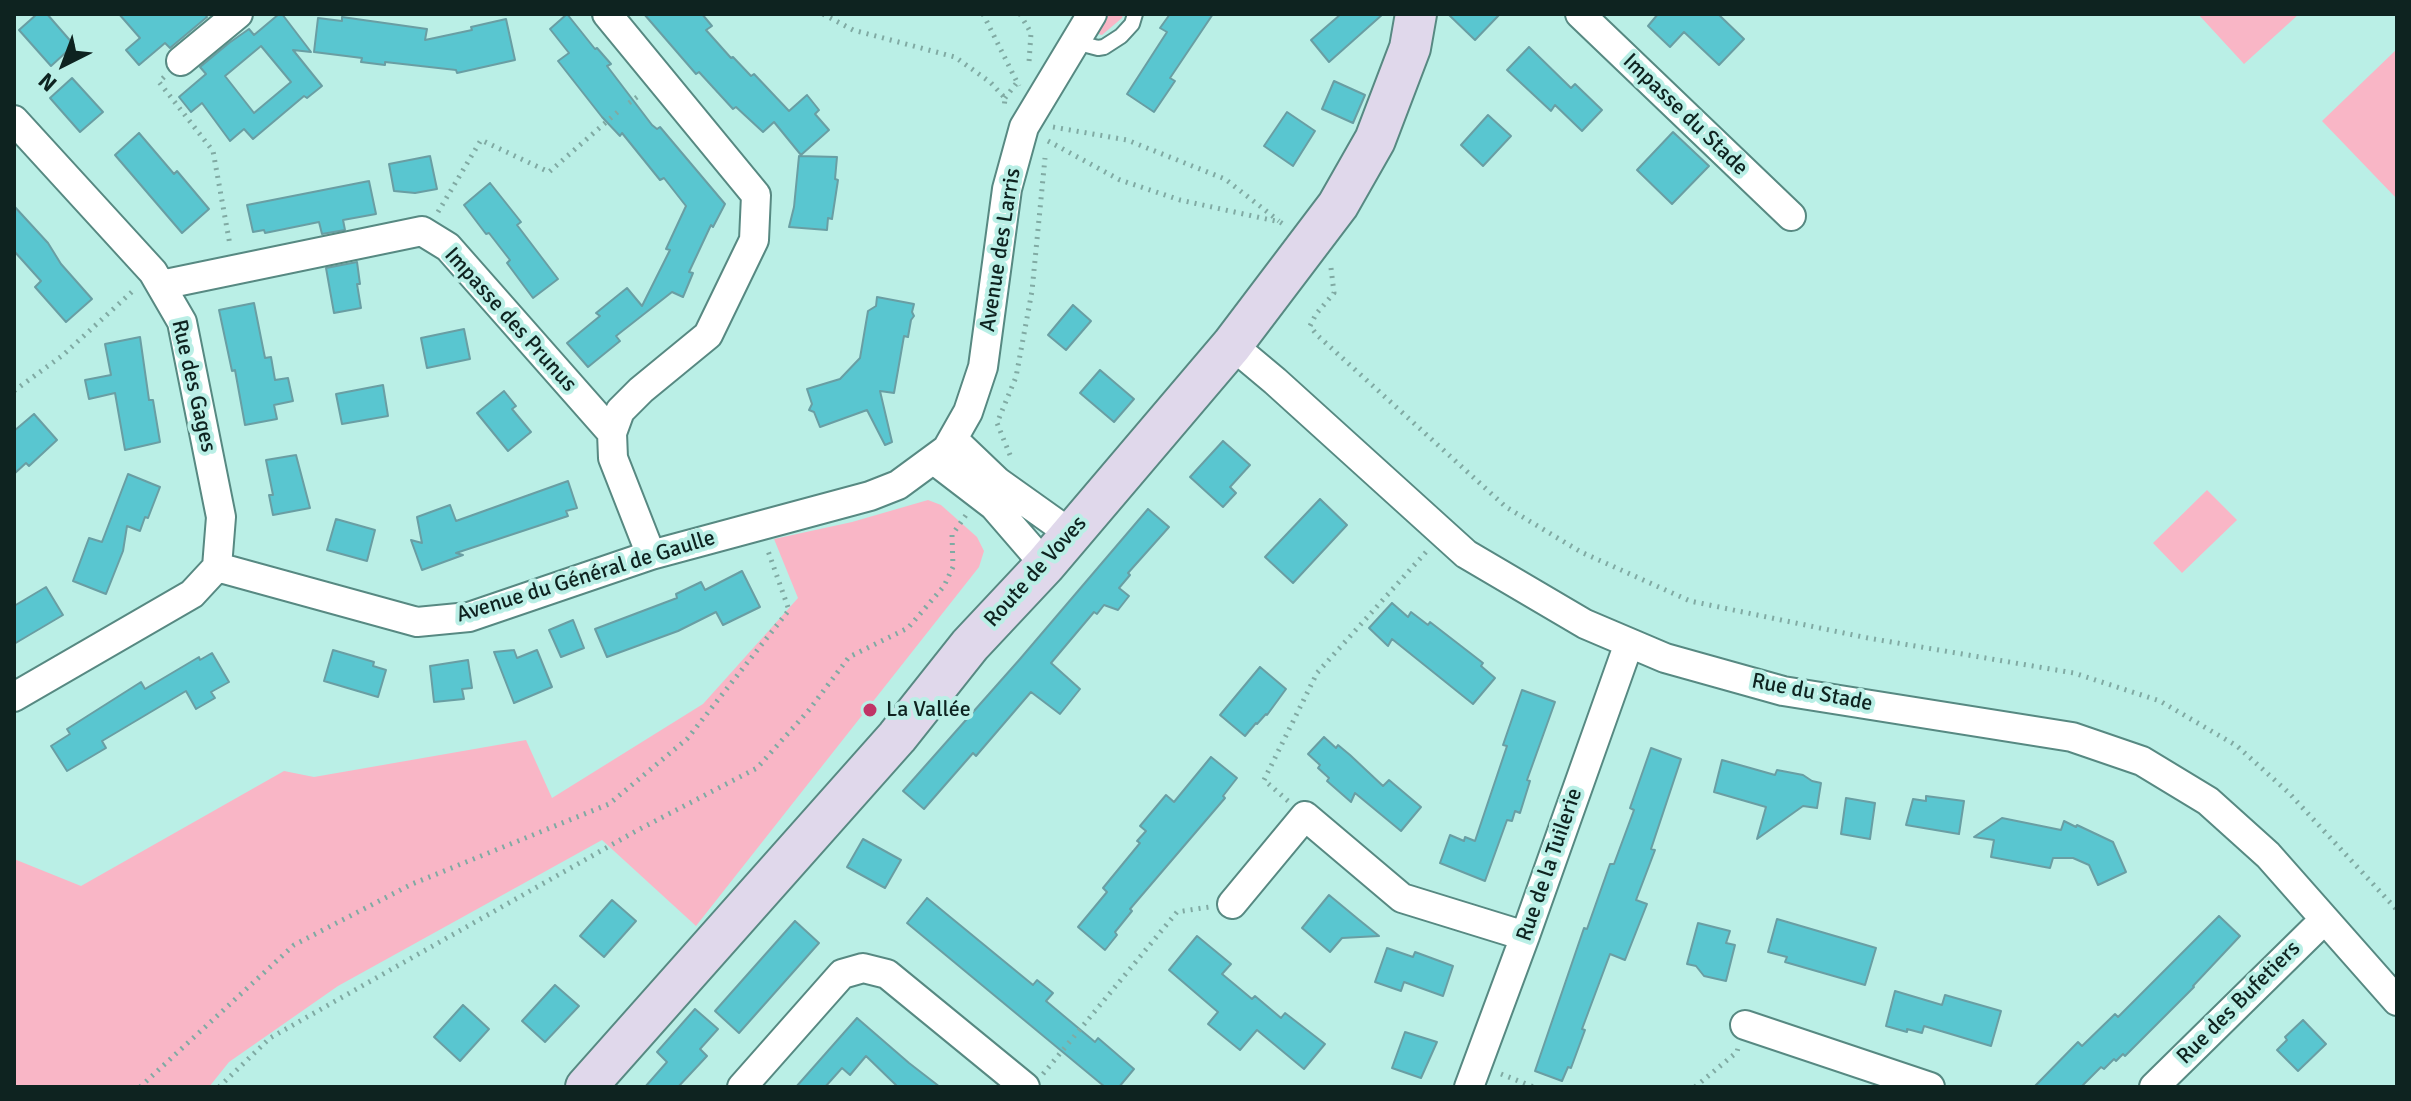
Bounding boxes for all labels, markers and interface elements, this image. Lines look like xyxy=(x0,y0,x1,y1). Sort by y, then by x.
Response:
north arrow xyxy=(24,24,104,104)
street label: Impasse du Stade xyxy=(1617,49,1753,181)
text: N xyxy=(33,67,62,97)
street label: Avenue des Larris xyxy=(975,166,1027,334)
street label: Impasse des Prunus xyxy=(438,242,582,398)
street label: Rue des Gages xyxy=(165,317,221,455)
street label: Route de Voves xyxy=(979,511,1093,633)
street label: Avenue du Général de Gaulle xyxy=(453,525,719,629)
street label: Rue du Stade xyxy=(1749,668,1875,718)
place label: La Vallée xyxy=(886,697,971,723)
marker: La Vallée xyxy=(861,701,879,719)
street label: Rue de la Tuilerie xyxy=(1511,785,1589,945)
street label: Rue des Bufetiers xyxy=(2172,936,2306,1070)

